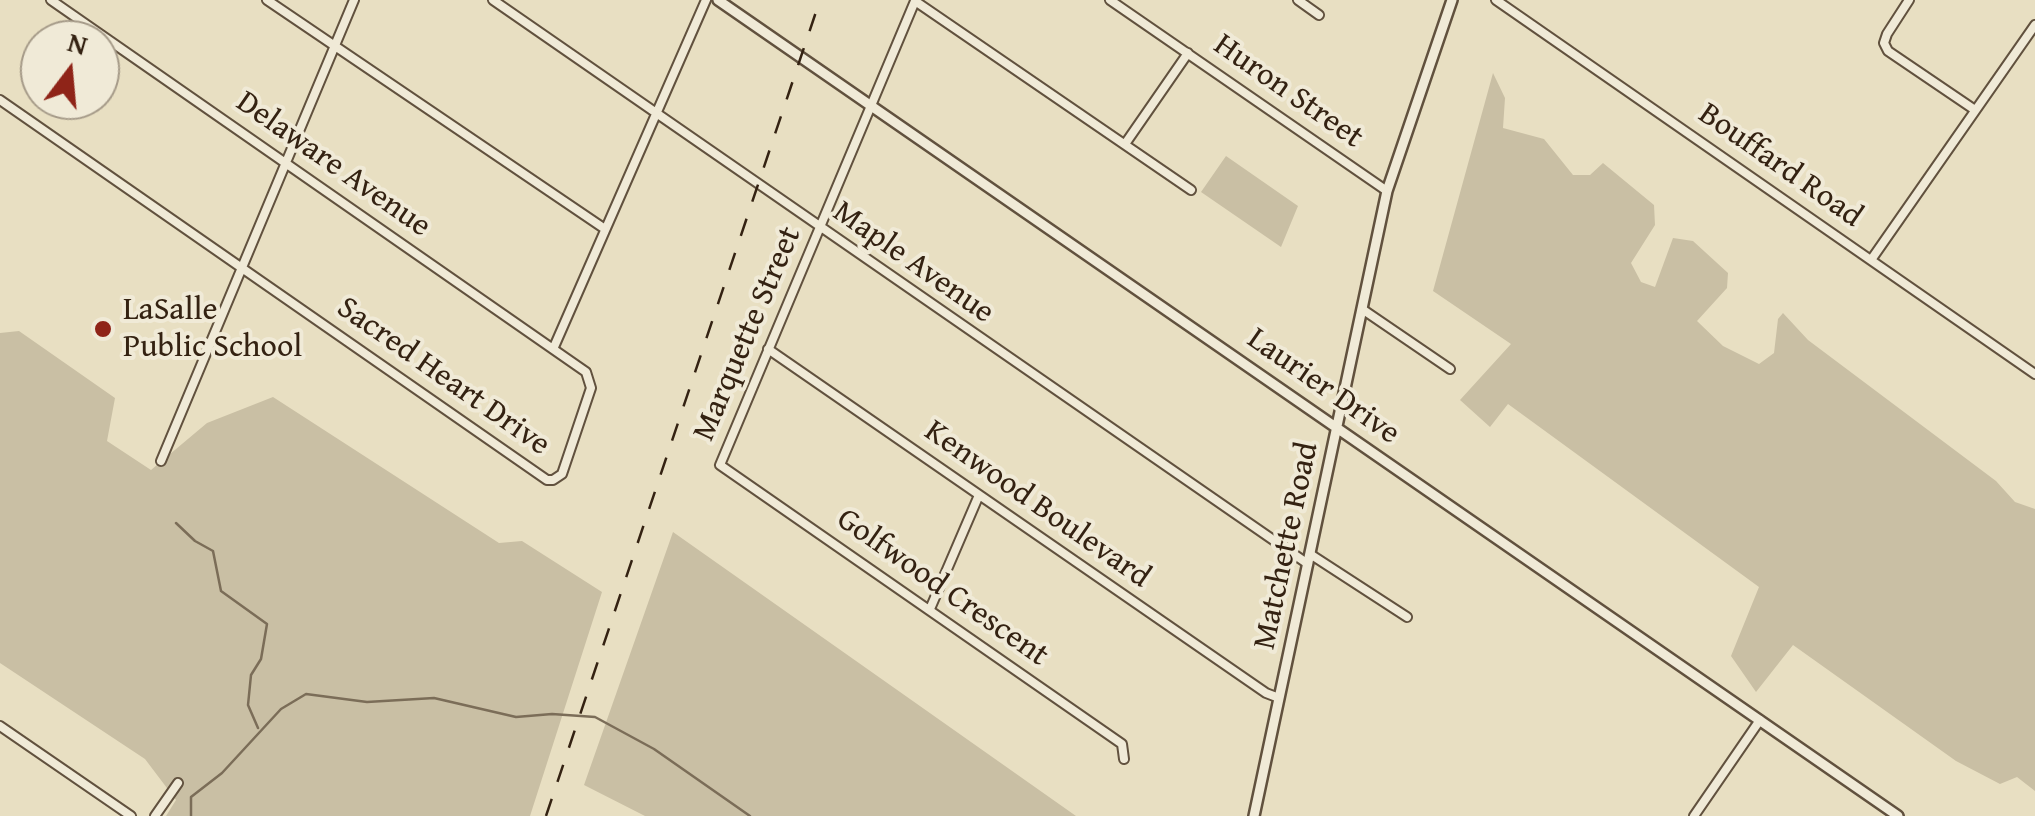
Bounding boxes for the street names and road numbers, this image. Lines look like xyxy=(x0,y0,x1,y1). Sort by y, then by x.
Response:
street label: Huron Street xyxy=(1206,27,1370,157)
street label: Delaware Avenue xyxy=(228,84,438,246)
street label: Bouffard Road xyxy=(1691,95,1869,237)
street label: Maple Avenue xyxy=(825,193,1001,333)
street label: Marquette Street xyxy=(686,221,810,447)
street label: Sacred Heart Drive xyxy=(329,289,557,465)
street label: Laurier Drive xyxy=(1239,320,1407,454)
street label: Kenwood Boulevard xyxy=(917,413,1157,597)
street label: Matchette Road xyxy=(1246,439,1328,653)
street label: Golfwood Crescent xyxy=(829,501,1055,675)

